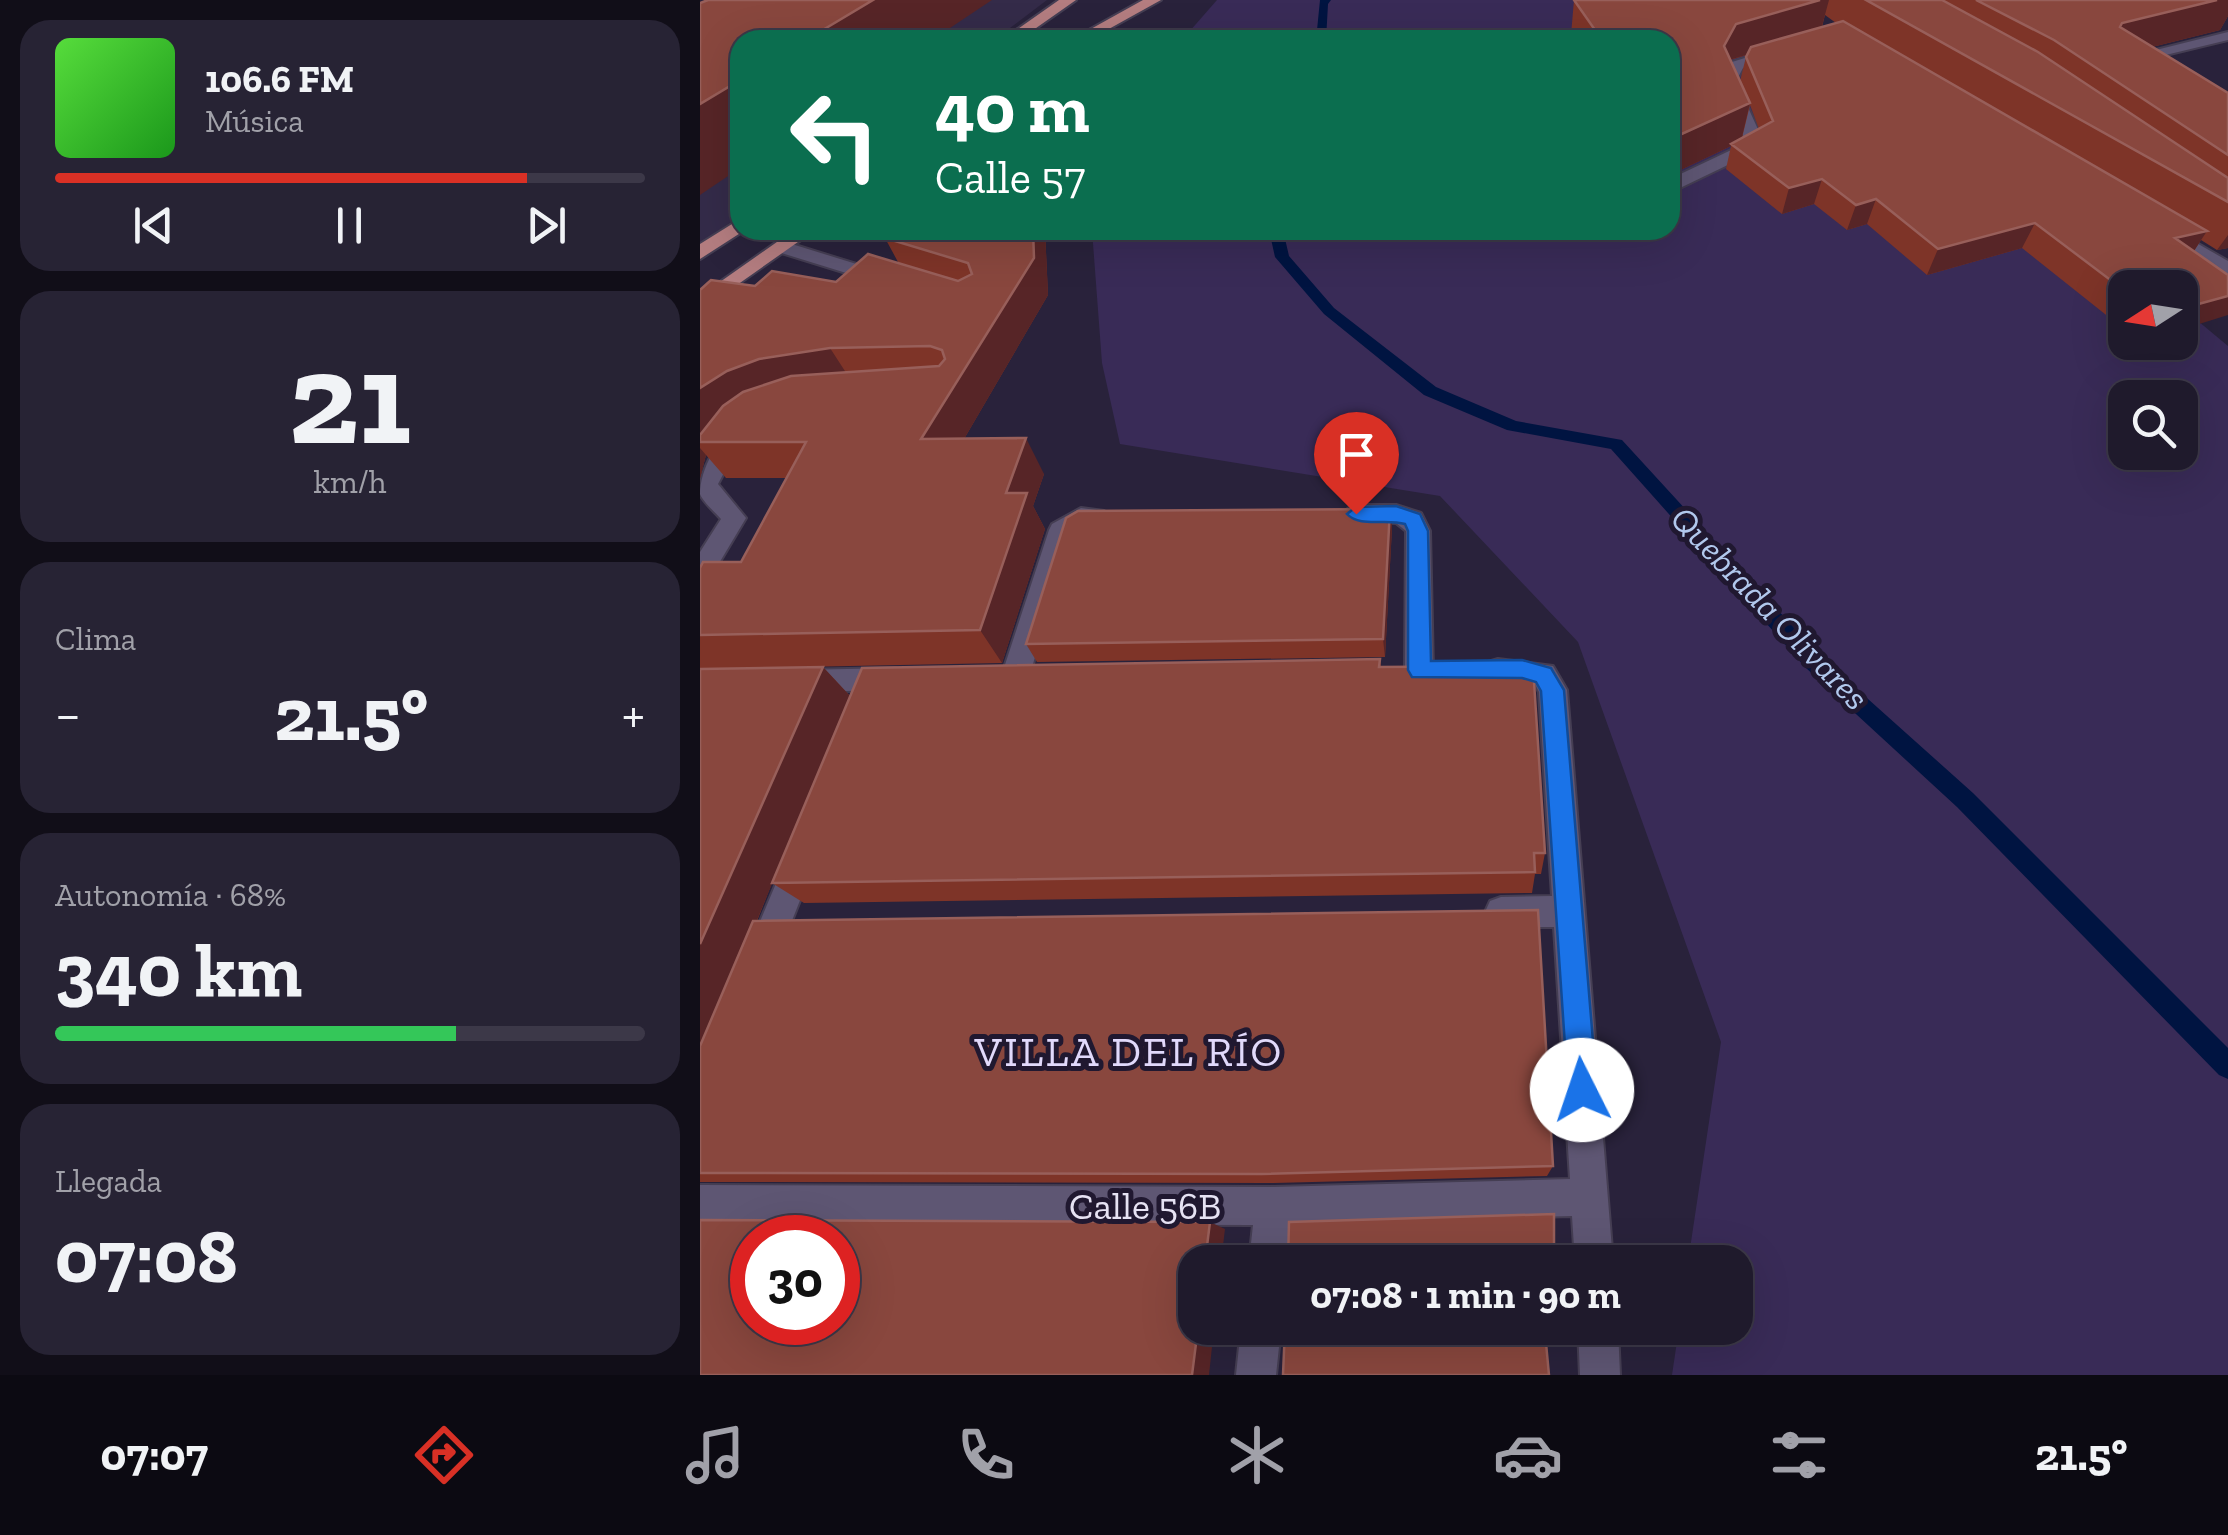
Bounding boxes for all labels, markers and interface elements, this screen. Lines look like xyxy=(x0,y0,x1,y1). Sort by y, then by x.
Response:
text: 106.6 FM xyxy=(205,56,354,102)
text: 40 m xyxy=(935,66,1090,150)
icon: left xyxy=(770,70,900,200)
text: Música xyxy=(205,102,304,140)
text: Calle 57 xyxy=(935,151,1085,205)
icon: previous xyxy=(126,198,181,253)
icon: pause xyxy=(322,198,377,253)
icon: next xyxy=(519,198,574,253)
north arrow xyxy=(2108,270,2198,360)
map controls xyxy=(2108,270,2198,470)
text: 21 xyxy=(289,320,411,476)
button: search xyxy=(2108,380,2198,470)
pin xyxy=(1314,412,1399,515)
icon: arrive xyxy=(1329,427,1384,482)
text: km/h xyxy=(313,463,387,501)
water label: Quebrada Olivares xyxy=(1662,497,1878,719)
text: Clima xyxy=(55,620,136,658)
text: 21.5° xyxy=(274,669,428,759)
text: − xyxy=(55,681,81,747)
text: + xyxy=(622,681,645,747)
text: Autonomía · 68% xyxy=(55,876,286,914)
text: 340 km xyxy=(55,925,302,1015)
district label: VILLA DEL RÍO xyxy=(973,1026,1284,1077)
position arrow xyxy=(1530,1038,1634,1142)
text: Llegada xyxy=(55,1162,162,1200)
street label: Calle 56B xyxy=(1069,1183,1221,1229)
text: 07:08 xyxy=(55,1211,238,1301)
speed limit sign: 30 xyxy=(730,1215,860,1345)
text: 07:08 · 1 min · 90 m xyxy=(1310,1272,1621,1318)
icon: directions xyxy=(409,1420,479,1490)
icon: music xyxy=(680,1420,750,1490)
icon: phone xyxy=(951,1420,1021,1490)
icon: climate xyxy=(1222,1420,1292,1490)
icon: car xyxy=(1493,1420,1563,1490)
icon: filters xyxy=(1764,1420,1834,1490)
text: 07:07 xyxy=(101,1428,208,1482)
text: 21.5° xyxy=(2035,1428,2128,1482)

